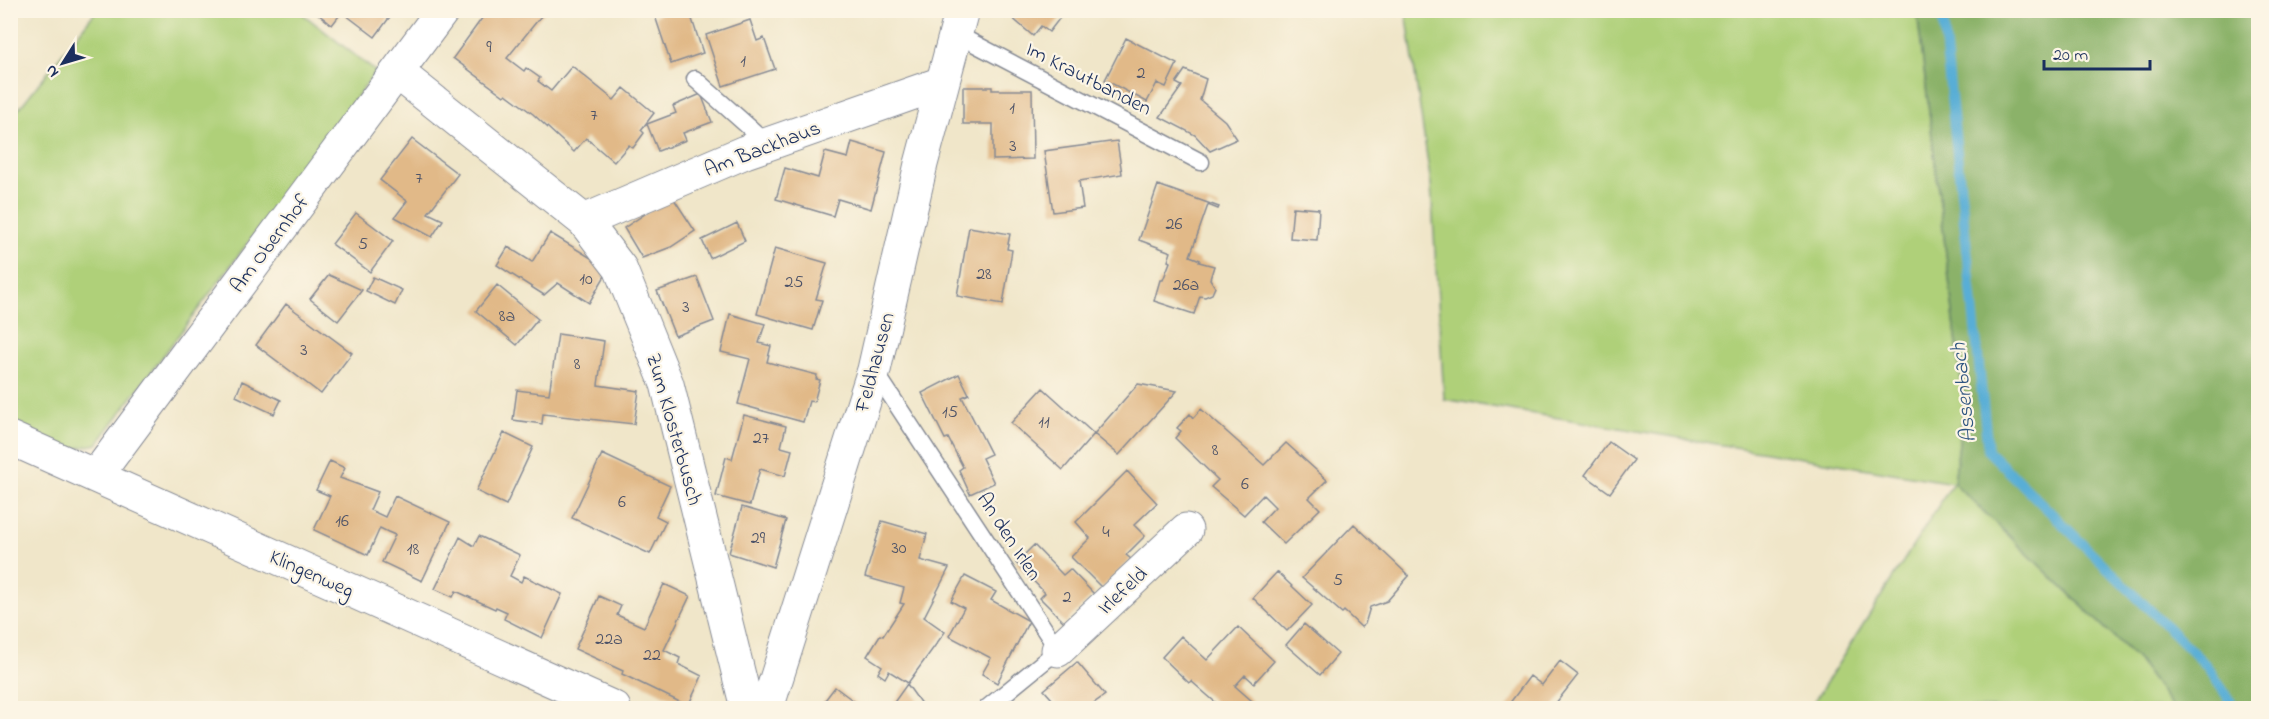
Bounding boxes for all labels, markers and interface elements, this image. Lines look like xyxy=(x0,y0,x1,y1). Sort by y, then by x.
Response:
north arrow xyxy=(33,33,93,93)
scale bar xyxy=(2044,33,2150,71)
house number: 9 xyxy=(486,35,492,61)
street label: Im Krautbanden xyxy=(1020,35,1156,124)
text: 20 m xyxy=(2053,43,2088,69)
house number: 1 xyxy=(740,49,746,75)
text: N xyxy=(40,59,65,82)
house number: 2 xyxy=(1137,61,1146,87)
house number: 1 xyxy=(1009,96,1015,122)
house number: 7 xyxy=(590,103,598,129)
street label: Am Backhaus xyxy=(700,114,825,186)
house number: 3 xyxy=(1009,134,1017,160)
house number: 7 xyxy=(415,166,423,192)
street label: Am Obernhof xyxy=(224,189,318,300)
house number: 26 xyxy=(1166,212,1183,238)
house number: 5 xyxy=(358,232,368,258)
house number: 28 xyxy=(976,262,992,288)
house number: 10 xyxy=(579,267,593,293)
house number: 25 xyxy=(784,270,804,296)
house number: 26a xyxy=(1173,273,1199,299)
house number: 3 xyxy=(682,295,690,321)
house number: 8a xyxy=(499,304,515,330)
street label: Feldhausen xyxy=(848,309,904,417)
house number: 3 xyxy=(300,338,308,364)
water label: Assenbach xyxy=(1944,341,1986,444)
street label: Zum Klosterbusch xyxy=(637,350,709,509)
house number: 8 xyxy=(574,352,581,378)
house number: 15 xyxy=(942,400,958,426)
house number: 11 xyxy=(1038,410,1050,436)
house number: 27 xyxy=(753,426,770,452)
house number: 8 xyxy=(1212,438,1219,464)
house number: 6 xyxy=(1241,472,1249,498)
street label: An den Irlen xyxy=(968,487,1048,587)
house number: 6 xyxy=(618,490,626,516)
house number: 16 xyxy=(335,509,349,535)
house number: 4 xyxy=(1102,520,1110,546)
house number: 29 xyxy=(751,526,766,552)
house number: 30 xyxy=(891,536,907,562)
house number: 18 xyxy=(407,537,419,563)
street label: Klingenweg xyxy=(263,543,358,609)
street label: Irlefeld xyxy=(1092,560,1155,623)
house number: 5 xyxy=(1333,568,1343,594)
house number: 2 xyxy=(1063,585,1072,611)
house number: 22a xyxy=(595,627,623,653)
house number: 22 xyxy=(643,643,661,669)

